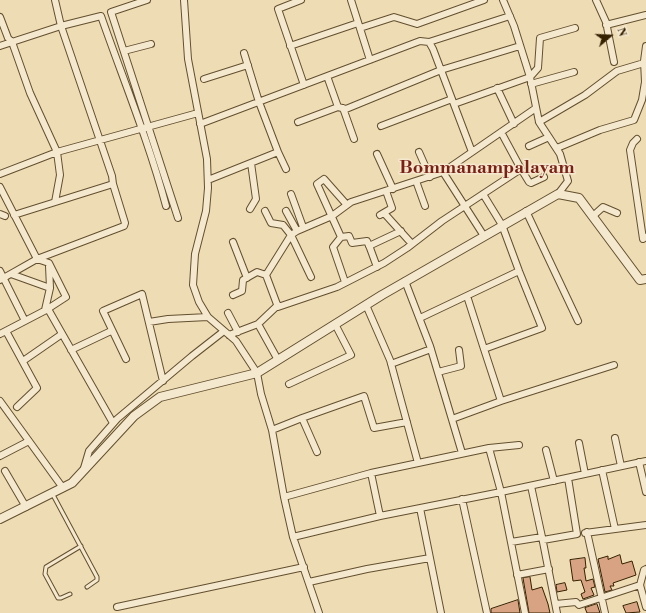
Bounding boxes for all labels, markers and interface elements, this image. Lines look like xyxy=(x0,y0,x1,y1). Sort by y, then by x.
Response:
north arrow xyxy=(590,16,630,56)
text: N xyxy=(613,26,629,38)
district label: Bommanampalayam xyxy=(399,158,575,180)

